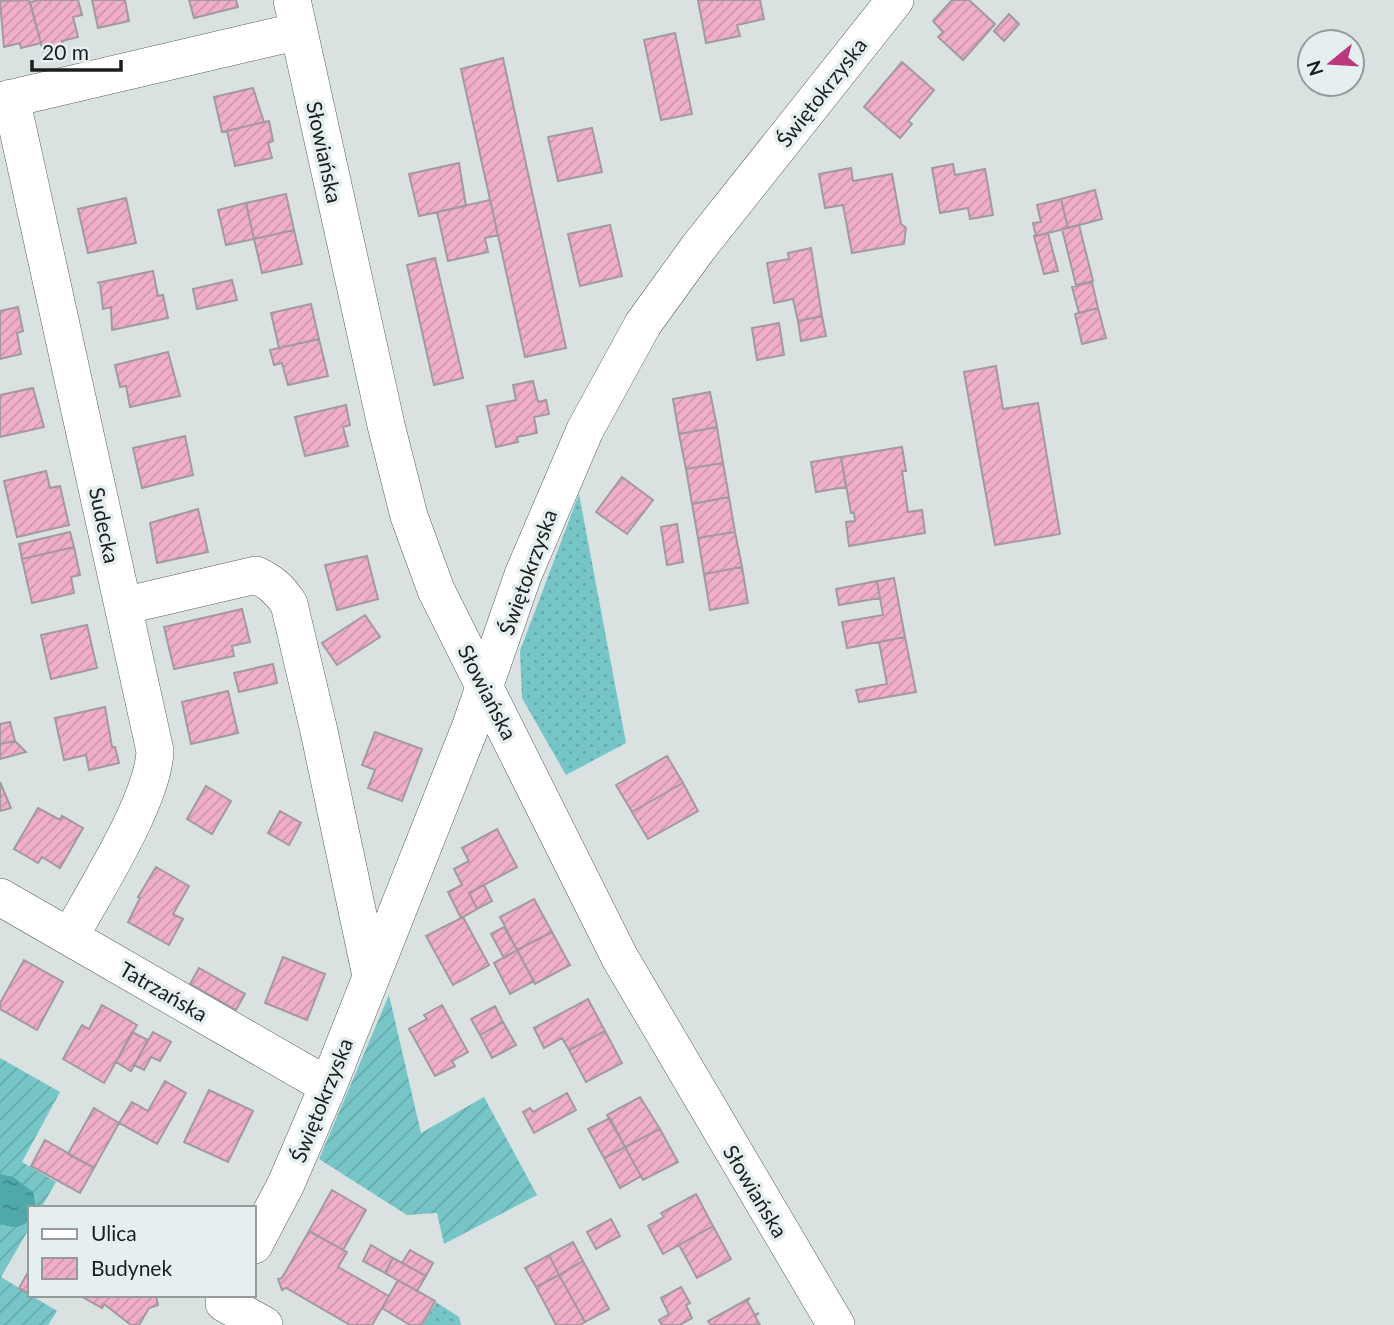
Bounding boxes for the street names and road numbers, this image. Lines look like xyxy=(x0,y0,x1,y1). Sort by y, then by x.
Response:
street label: Świętokrzyska xyxy=(771,32,871,152)
street label: Słowiańska xyxy=(302,99,348,205)
street label: Sudecka xyxy=(85,485,125,565)
street label: Świętokrzyska xyxy=(493,506,561,638)
street label: Słowiańska xyxy=(453,640,523,744)
street label: Tatrzańska xyxy=(116,956,212,1026)
street label: Świętokrzyska xyxy=(285,1034,357,1166)
street label: Słowiańska xyxy=(719,1140,793,1242)

